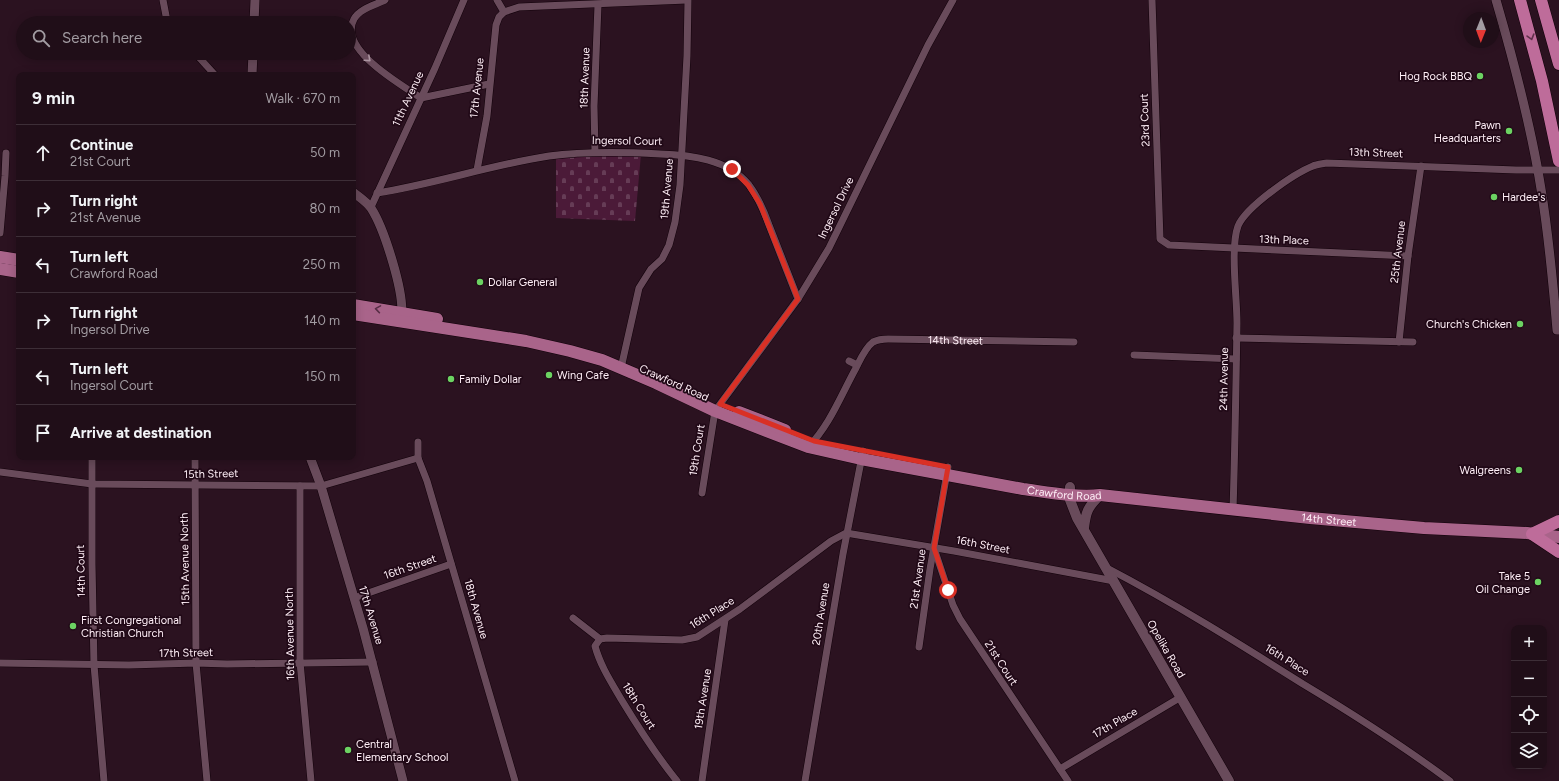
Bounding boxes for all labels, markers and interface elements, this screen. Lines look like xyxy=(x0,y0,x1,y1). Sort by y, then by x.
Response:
north arrow xyxy=(1463,12,1499,48)
search box xyxy=(16,16,356,60)
icon: search xyxy=(30,27,52,49)
text: Search here xyxy=(62,29,142,47)
one-way arrow xyxy=(1526,34,1535,41)
street label: 18th Avenue xyxy=(577,47,593,109)
one-way arrow xyxy=(363,54,371,62)
street label: 17th Avenue xyxy=(467,57,487,119)
street label: 11th Avenue xyxy=(390,69,426,129)
place label: Hog Rock BBQ xyxy=(1399,70,1472,83)
marker: Hog Rock BBQ xyxy=(1475,71,1485,81)
text: 9 min xyxy=(32,88,75,108)
text: Walk · 670 m xyxy=(266,91,340,106)
street label: 23rd Court xyxy=(1138,93,1152,147)
place label: Pawn Headquarters xyxy=(1434,119,1501,145)
marker: Pawn Headquarters xyxy=(1504,126,1514,136)
street label: Ingersol Court xyxy=(592,134,662,148)
text: Continue xyxy=(70,136,133,154)
icon: ahead xyxy=(32,142,54,164)
text: 50 m xyxy=(310,145,340,160)
street label: 13th Street xyxy=(1349,146,1403,160)
text: 21st Court xyxy=(70,154,130,169)
street label: 19th Avenue xyxy=(658,158,676,220)
route end xyxy=(723,160,741,178)
street label: Ingersol Drive xyxy=(815,175,857,241)
place label: Hardee's xyxy=(1502,191,1545,204)
text: Turn right xyxy=(70,192,138,210)
marker: Hardee's xyxy=(1489,192,1499,202)
icon: right xyxy=(32,198,54,220)
text: 80 m xyxy=(309,201,340,216)
text: 21st Avenue xyxy=(70,210,141,225)
street label: 25th Avenue xyxy=(1388,220,1408,284)
street label: 13th Place xyxy=(1259,233,1309,247)
text: Turn left xyxy=(70,248,128,266)
icon: left xyxy=(32,254,54,276)
text: 250 m xyxy=(303,257,340,272)
text: Crawford Road xyxy=(70,266,158,281)
place label: Dollar General xyxy=(488,276,557,289)
marker: Dollar General xyxy=(475,277,485,287)
text: Turn right xyxy=(70,304,138,322)
one-way arrow xyxy=(375,305,381,314)
icon: right xyxy=(32,310,54,332)
text: 140 m xyxy=(304,313,340,328)
place label: Church's Chicken xyxy=(1426,318,1512,331)
marker: Church's Chicken xyxy=(1515,319,1525,329)
text: Ingersol Drive xyxy=(70,322,150,337)
street label: 14th Street xyxy=(928,333,983,347)
street label: 24th Avenue xyxy=(1217,347,1231,411)
text: Turn left xyxy=(70,360,128,378)
street label: Crawford Road xyxy=(637,362,711,404)
icon: left xyxy=(32,366,54,388)
text: 150 m xyxy=(305,369,340,384)
place label: Wing Cafe xyxy=(557,369,609,382)
marker: Wing Cafe xyxy=(544,370,554,380)
place label: Family Dollar xyxy=(459,373,522,386)
marker: Family Dollar xyxy=(446,374,456,384)
text: Ingersol Court xyxy=(70,378,153,393)
icon: arrive xyxy=(32,422,54,444)
street label: 19th Court xyxy=(687,423,707,477)
text: Arrive at destination xyxy=(70,424,211,442)
place label: Walgreens xyxy=(1459,464,1511,477)
marker: Walgreens xyxy=(1514,465,1524,475)
street label: 15th Street xyxy=(184,467,238,481)
street label: Crawford Road xyxy=(1026,483,1102,502)
street label: 14th Street xyxy=(1301,511,1357,529)
street label: 15th Avenue North xyxy=(178,513,192,605)
street label: 16th Street xyxy=(955,533,1011,557)
street label: 14th Court xyxy=(74,545,88,597)
street label: 21st Avenue xyxy=(907,548,929,610)
street label: 16th Street xyxy=(382,552,438,582)
place label: Take 5 Oil Change xyxy=(1475,570,1530,596)
marker: Take 5 Oil Change xyxy=(1533,577,1543,587)
street label: 18th Avenue xyxy=(461,578,491,640)
route start xyxy=(939,581,957,599)
street label: 20th Avenue xyxy=(810,582,832,646)
street label: 17th Avenue xyxy=(356,584,386,646)
street label: 16th Avenue North xyxy=(283,588,297,680)
street label: 16th Place xyxy=(687,594,737,632)
place label: First Congregational Christian Church xyxy=(81,614,181,640)
street label: Opelika Road xyxy=(1144,618,1188,680)
marker: First Congregational Christian Church xyxy=(68,621,78,631)
map controls xyxy=(1511,625,1547,769)
button: + xyxy=(1511,625,1547,661)
street label: 21st Court xyxy=(982,638,1020,688)
street label: 16th Place xyxy=(1262,641,1312,679)
street label: 17th Street xyxy=(159,646,213,660)
button: − xyxy=(1511,661,1547,697)
street label: 19th Avenue xyxy=(692,668,714,730)
street label: 18th Court xyxy=(620,680,658,732)
button: locate xyxy=(1511,697,1547,733)
street label: 17th Place xyxy=(1090,705,1140,741)
button: layers xyxy=(1511,733,1547,769)
place label: Central Elementary School xyxy=(356,738,448,764)
marker: Central Elementary School xyxy=(343,745,353,755)

